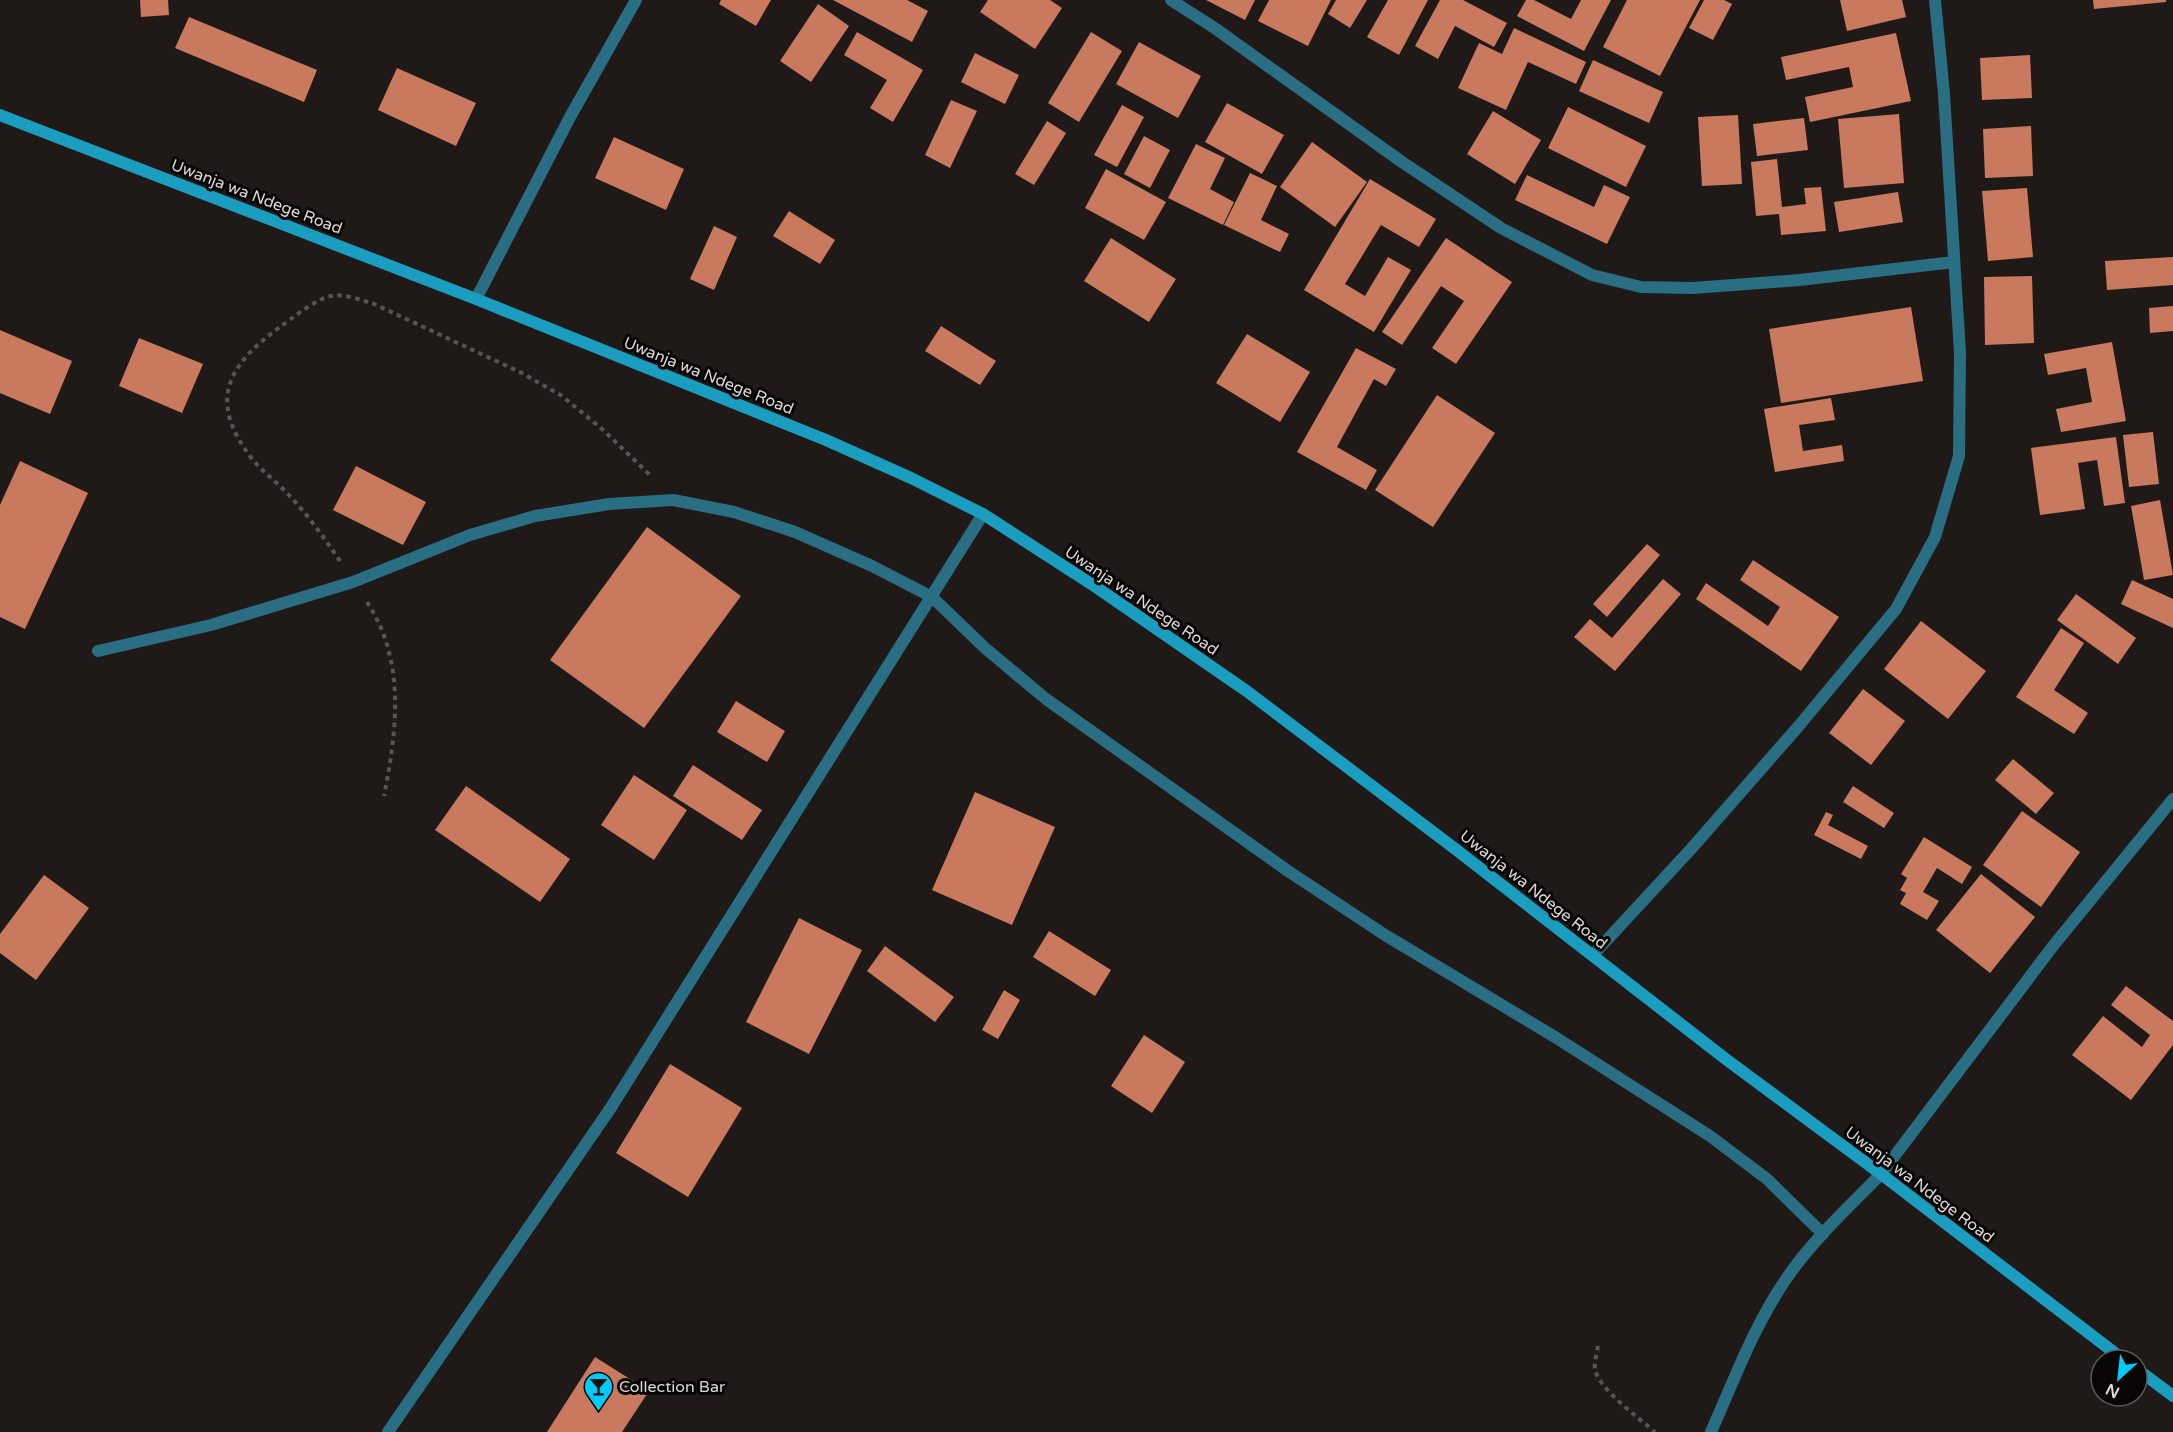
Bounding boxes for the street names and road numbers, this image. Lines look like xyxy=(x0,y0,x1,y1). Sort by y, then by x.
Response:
street label: Uwanja wa Ndege Road xyxy=(168,155,345,239)
street label: Uwanja wa Ndege Road xyxy=(621,333,797,419)
street label: Uwanja wa Ndege Road xyxy=(1061,542,1222,660)
street label: Uwanja wa Ndege Road xyxy=(1456,826,1611,954)
street label: Uwanja wa Ndege Road xyxy=(1841,1122,1998,1247)

